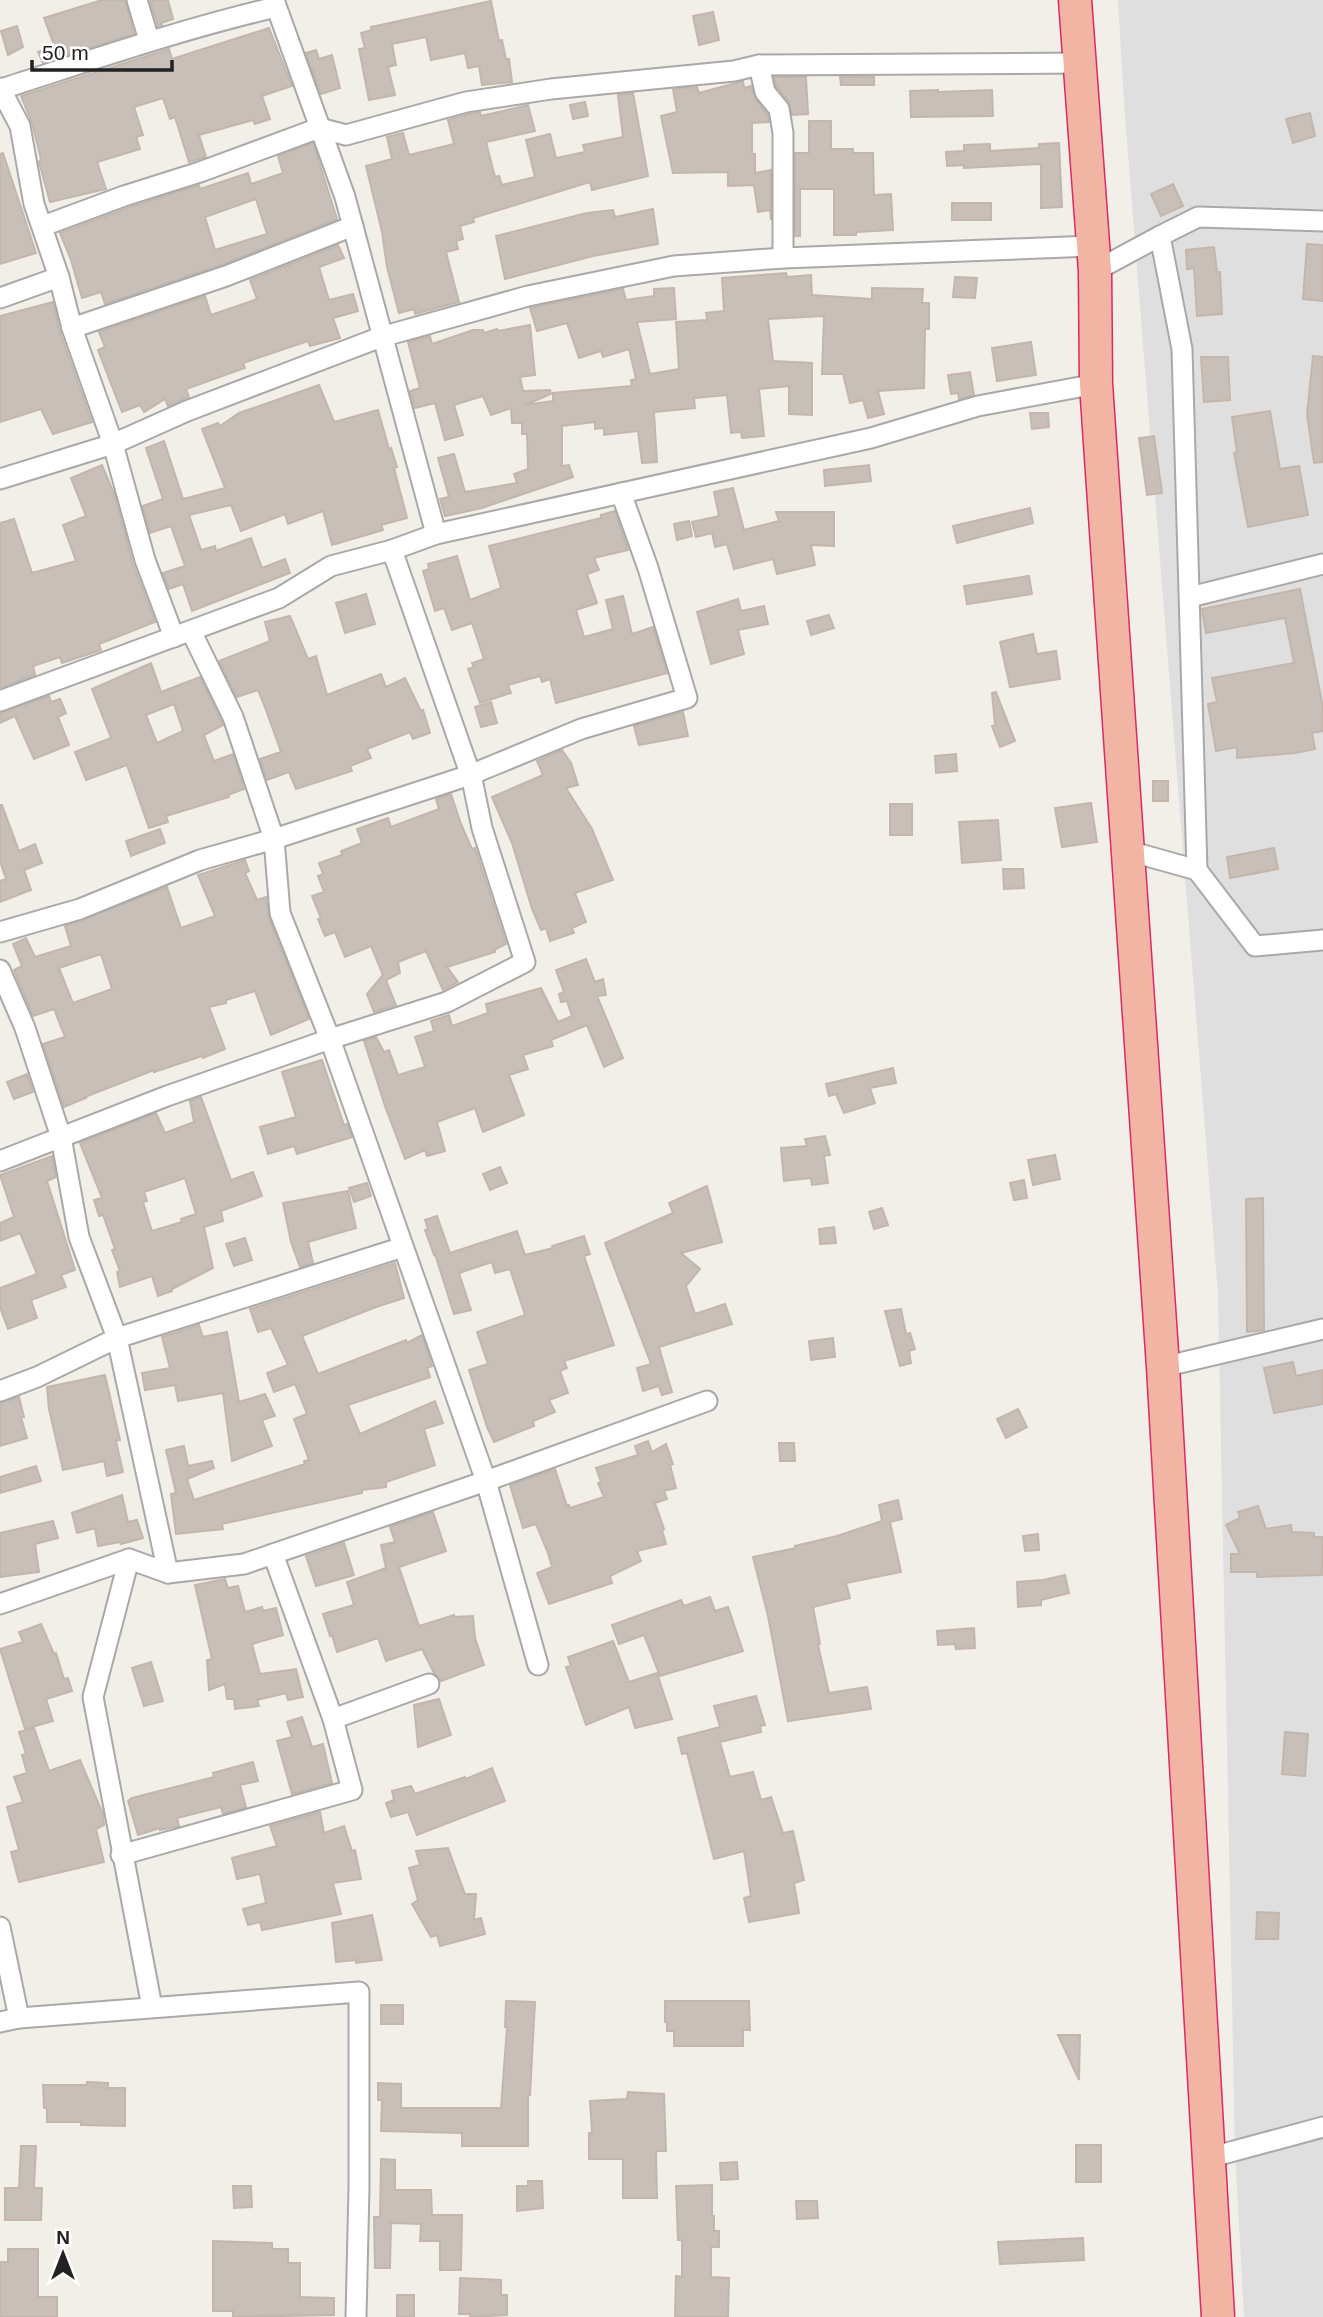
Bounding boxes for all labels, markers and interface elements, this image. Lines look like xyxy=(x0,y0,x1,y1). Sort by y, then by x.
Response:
scale bar xyxy=(32,28,172,72)
text: 50 m xyxy=(42,41,89,64)
north arrow xyxy=(28,2219,98,2289)
text: N xyxy=(56,2227,70,2248)

